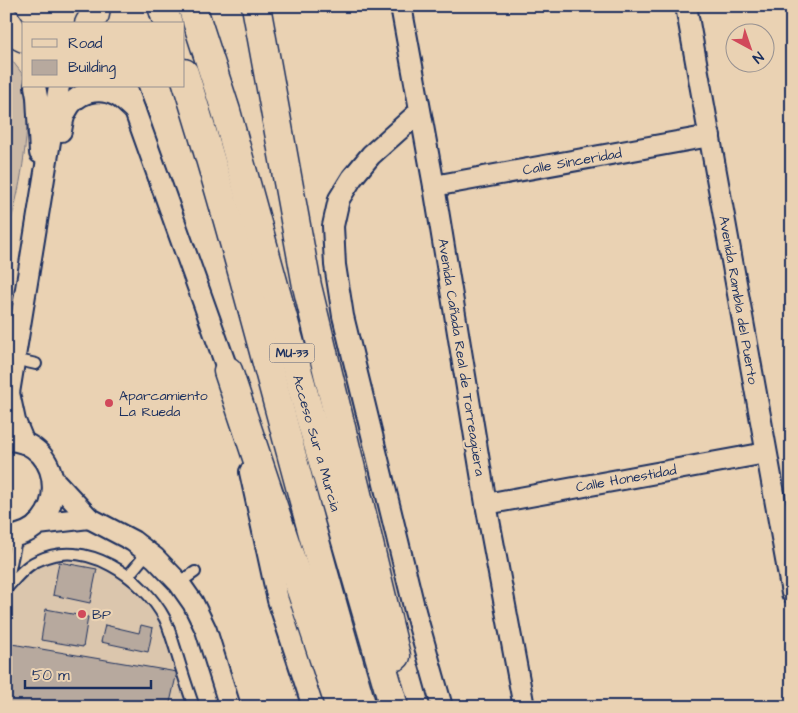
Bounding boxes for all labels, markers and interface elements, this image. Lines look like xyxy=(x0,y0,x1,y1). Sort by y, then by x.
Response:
legend xyxy=(22,22,185,88)
north arrow xyxy=(726,22,776,72)
text: Road xyxy=(68,33,103,54)
text: N xyxy=(748,47,768,68)
text: Building xyxy=(68,57,116,79)
street label: Calle Sinceridad xyxy=(521,143,623,181)
street label: Avenida Rambla del Puerto xyxy=(713,214,763,386)
street label: Avenida Cañada Real de Torreagüera xyxy=(432,237,490,477)
road number: MU-33 xyxy=(270,343,314,362)
street label: Acceso Sur a Murcia xyxy=(287,373,345,514)
place label: Aparcamiento La Rueda xyxy=(119,386,208,422)
marker: Aparcamiento La Rueda xyxy=(103,397,115,409)
street label: Calle Honestidad xyxy=(574,460,678,498)
place label: BP xyxy=(92,605,111,625)
marker: BP xyxy=(76,608,88,620)
scale bar xyxy=(25,658,151,690)
text: 50 m xyxy=(32,665,70,686)

